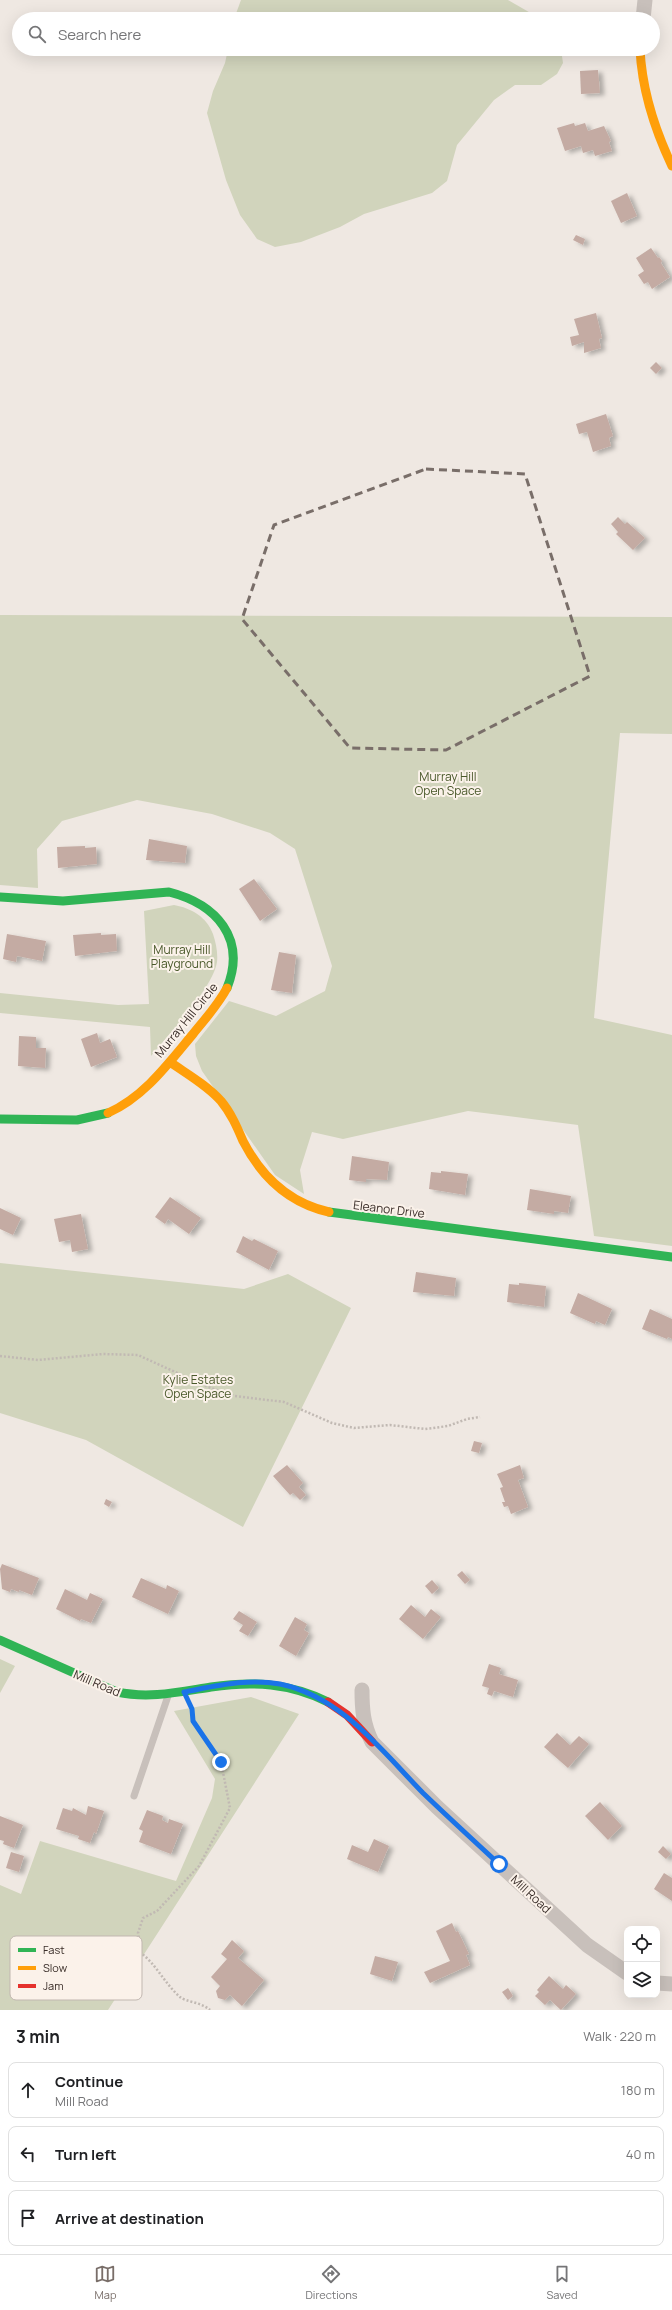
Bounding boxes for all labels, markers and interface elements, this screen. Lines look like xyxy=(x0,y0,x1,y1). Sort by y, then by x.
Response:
search box xyxy=(12,12,660,56)
icon: search xyxy=(26,23,48,45)
text: Search here xyxy=(58,24,141,45)
park label: Murray Hill Open Space xyxy=(415,768,481,799)
park label: Murray Hill Playground xyxy=(151,941,213,972)
street label: Murray Hill Circle xyxy=(151,979,221,1061)
street label: Eleanor Drive xyxy=(352,1196,426,1222)
park label: Kylie Estates Open Space xyxy=(163,1371,233,1402)
street label: Mill Road xyxy=(71,1666,123,1700)
route end xyxy=(212,1753,230,1771)
route start xyxy=(490,1855,508,1873)
street label: Mill Road xyxy=(507,1871,555,1917)
map controls xyxy=(624,1926,660,1998)
button: locate xyxy=(624,1926,660,1962)
legend xyxy=(10,1936,142,2000)
text: Fast xyxy=(43,1942,65,1957)
text: Slow xyxy=(43,1960,68,1975)
button: layers xyxy=(624,1962,660,1998)
text: Jam xyxy=(43,1978,64,1993)
text: 3 min xyxy=(16,2025,60,2048)
text: Walk · 220 m xyxy=(583,2027,656,2045)
text: Continue xyxy=(55,2071,123,2092)
icon: ahead xyxy=(17,2079,39,2101)
text: 180 m xyxy=(621,2081,655,2099)
text: Mill Road xyxy=(55,2092,108,2110)
icon: left xyxy=(17,2143,39,2165)
text: Turn left xyxy=(55,2144,117,2165)
text: 40 m xyxy=(626,2145,655,2163)
icon: arrive xyxy=(17,2207,39,2229)
text: Arrive at destination xyxy=(55,2208,204,2229)
tab: Map xyxy=(94,2263,116,2302)
tab: Directions xyxy=(305,2263,358,2302)
tab: Saved xyxy=(547,2263,578,2302)

